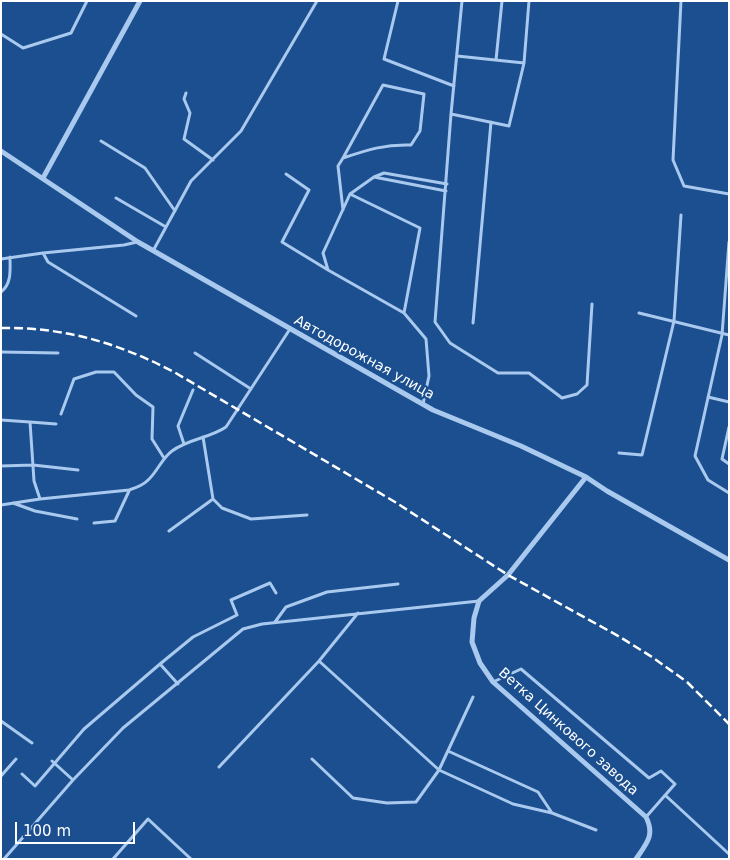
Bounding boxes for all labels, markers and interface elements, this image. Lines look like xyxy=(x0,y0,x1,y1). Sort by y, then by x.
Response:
street label: Автодорожная улица xyxy=(291,312,437,404)
street label: Ветка Цинкового завода xyxy=(495,665,641,799)
scale bar xyxy=(18,812,138,844)
text: 100 m xyxy=(23,822,71,840)

